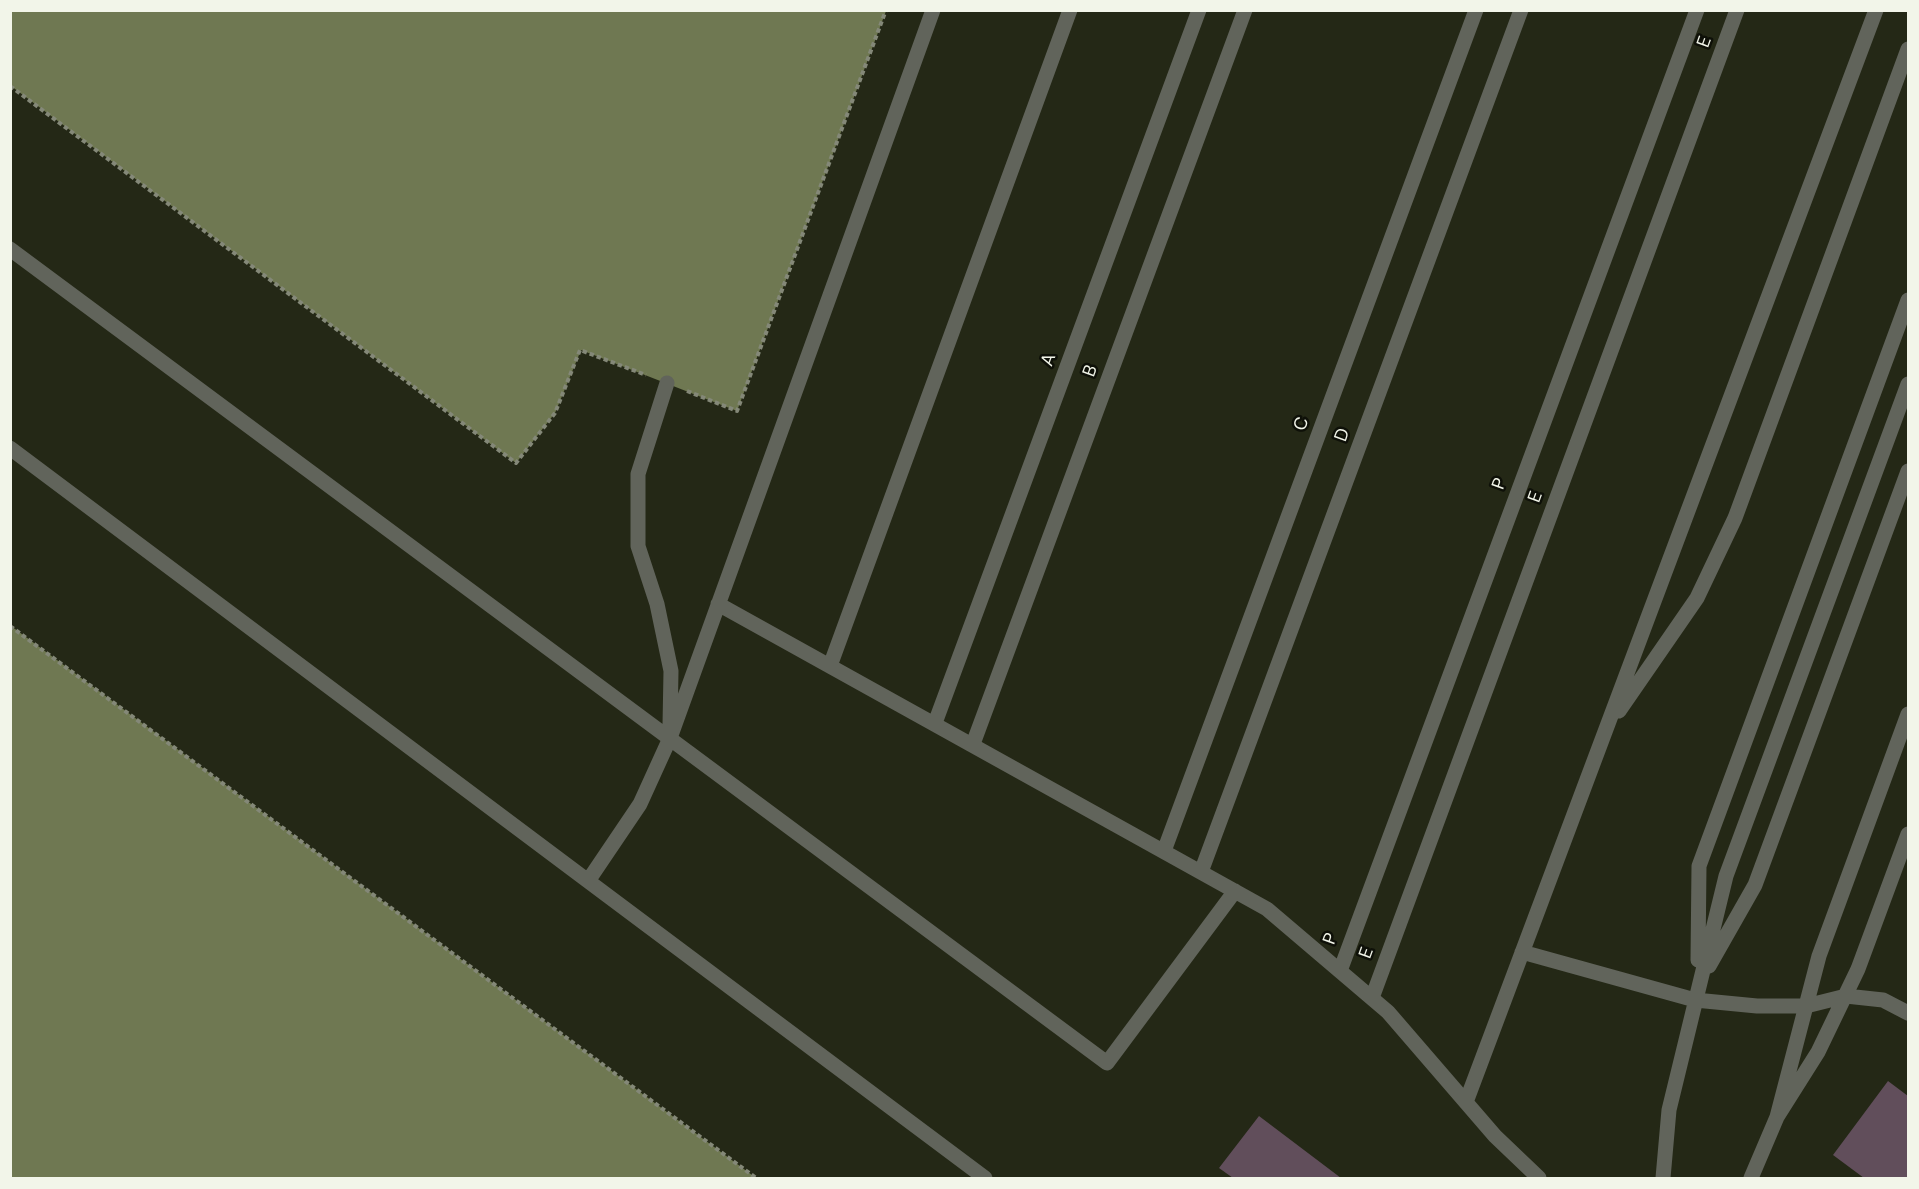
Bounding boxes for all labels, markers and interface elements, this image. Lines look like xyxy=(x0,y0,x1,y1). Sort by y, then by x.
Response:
street label: E xyxy=(1693,34,1717,50)
street label: A xyxy=(1037,351,1061,369)
street label: B xyxy=(1079,362,1103,380)
street label: C xyxy=(1290,414,1314,434)
street label: D xyxy=(1331,425,1355,445)
street label: P xyxy=(1488,475,1512,493)
street label: E xyxy=(1524,489,1548,505)
street label: P xyxy=(1319,930,1343,948)
street label: E xyxy=(1355,945,1379,961)

